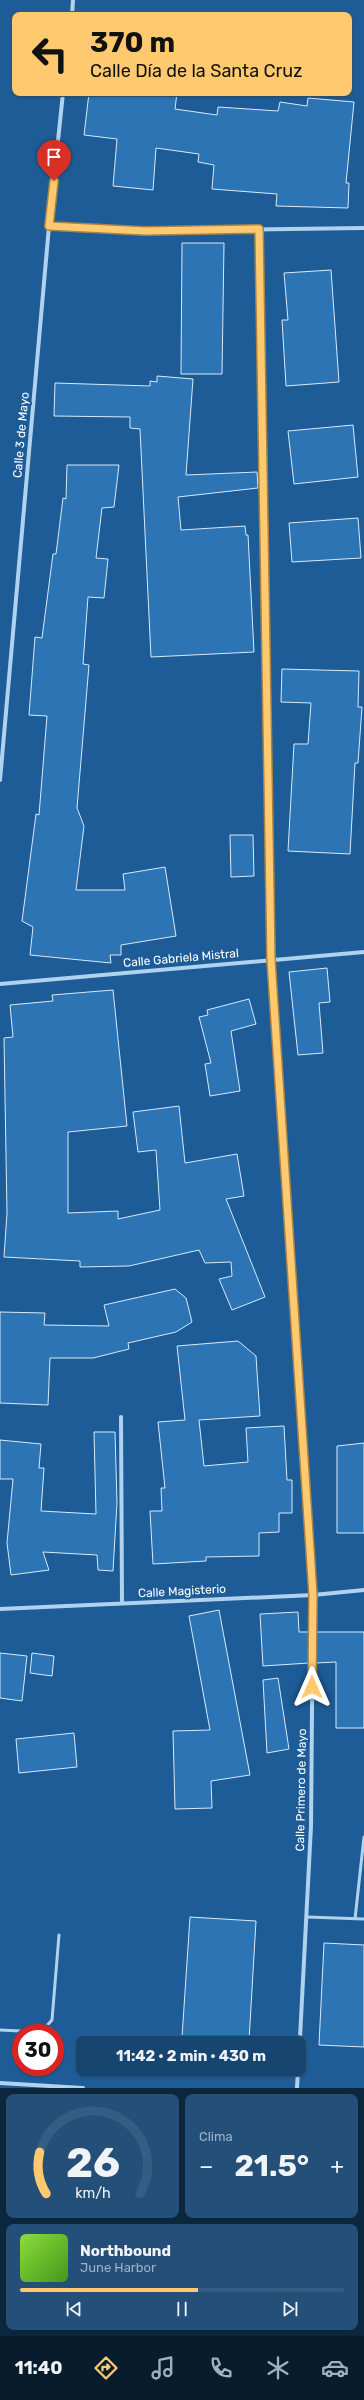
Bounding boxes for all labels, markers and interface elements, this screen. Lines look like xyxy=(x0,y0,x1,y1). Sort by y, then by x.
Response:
text: 370 m xyxy=(90,26,175,59)
icon: left xyxy=(24,28,76,80)
text: Calle Día de la Santa Cruz xyxy=(90,60,302,82)
pin xyxy=(37,140,71,181)
icon: arrive xyxy=(43,146,65,168)
street label: Calle 3 de Mayo xyxy=(10,391,32,479)
street label: Calle Gabriela Mistral xyxy=(123,946,239,970)
street label: Calle Magisterio xyxy=(138,1582,227,1600)
position arrow xyxy=(291,1666,333,1708)
street label: Calle Primero de Mayo xyxy=(293,1728,309,1852)
speed limit sign: 30 xyxy=(12,2024,64,2076)
text: 11:42 · 2 min · 430 m xyxy=(116,2047,266,2065)
text: Clima xyxy=(199,2129,233,2144)
text: 26 xyxy=(65,2138,120,2187)
text: 21.5° xyxy=(234,2148,309,2184)
text: − xyxy=(199,2153,213,2180)
text: + xyxy=(330,2153,344,2180)
text: km/h xyxy=(75,2185,110,2202)
text: Northbound xyxy=(80,2242,171,2260)
text: June Harbor xyxy=(80,2260,156,2275)
icon: previous xyxy=(63,2298,85,2320)
icon: pause xyxy=(171,2298,193,2320)
icon: next xyxy=(279,2298,301,2320)
icon: directions xyxy=(92,2354,120,2382)
icon: music xyxy=(149,2354,177,2382)
icon: phone xyxy=(207,2354,235,2382)
icon: climate xyxy=(264,2354,292,2382)
icon: car xyxy=(321,2354,349,2382)
text: 11:40 xyxy=(15,2357,62,2379)

